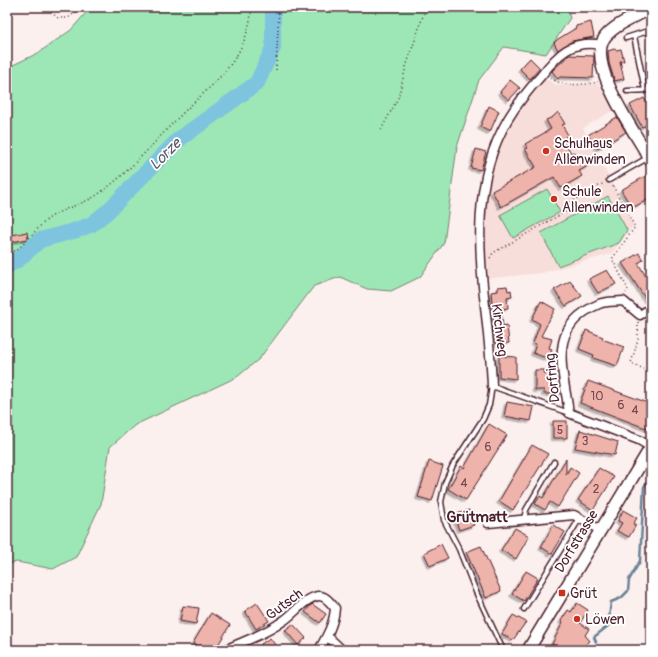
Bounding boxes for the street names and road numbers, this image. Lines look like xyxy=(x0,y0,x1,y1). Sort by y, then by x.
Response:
street label: Kirchweg xyxy=(488,303,511,357)
street label: Dorfring xyxy=(541,353,564,403)
street label: Dorfstrasse xyxy=(551,507,602,576)
street label: Gutsch xyxy=(262,585,306,624)

